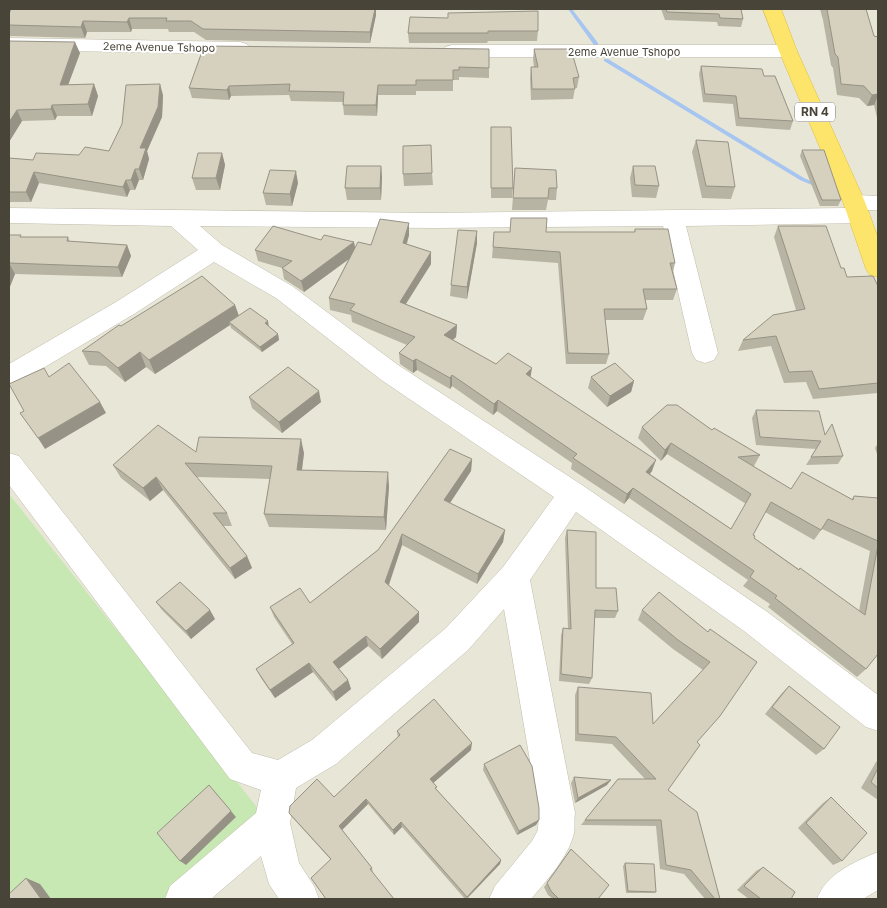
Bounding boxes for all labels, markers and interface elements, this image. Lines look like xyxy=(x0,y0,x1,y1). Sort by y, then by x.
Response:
street label: 2eme Avenue Tshopo xyxy=(103,39,216,55)
street label: 2eme Avenue Tshopo xyxy=(568,45,681,59)
road number: RN 4 xyxy=(795,102,835,121)

